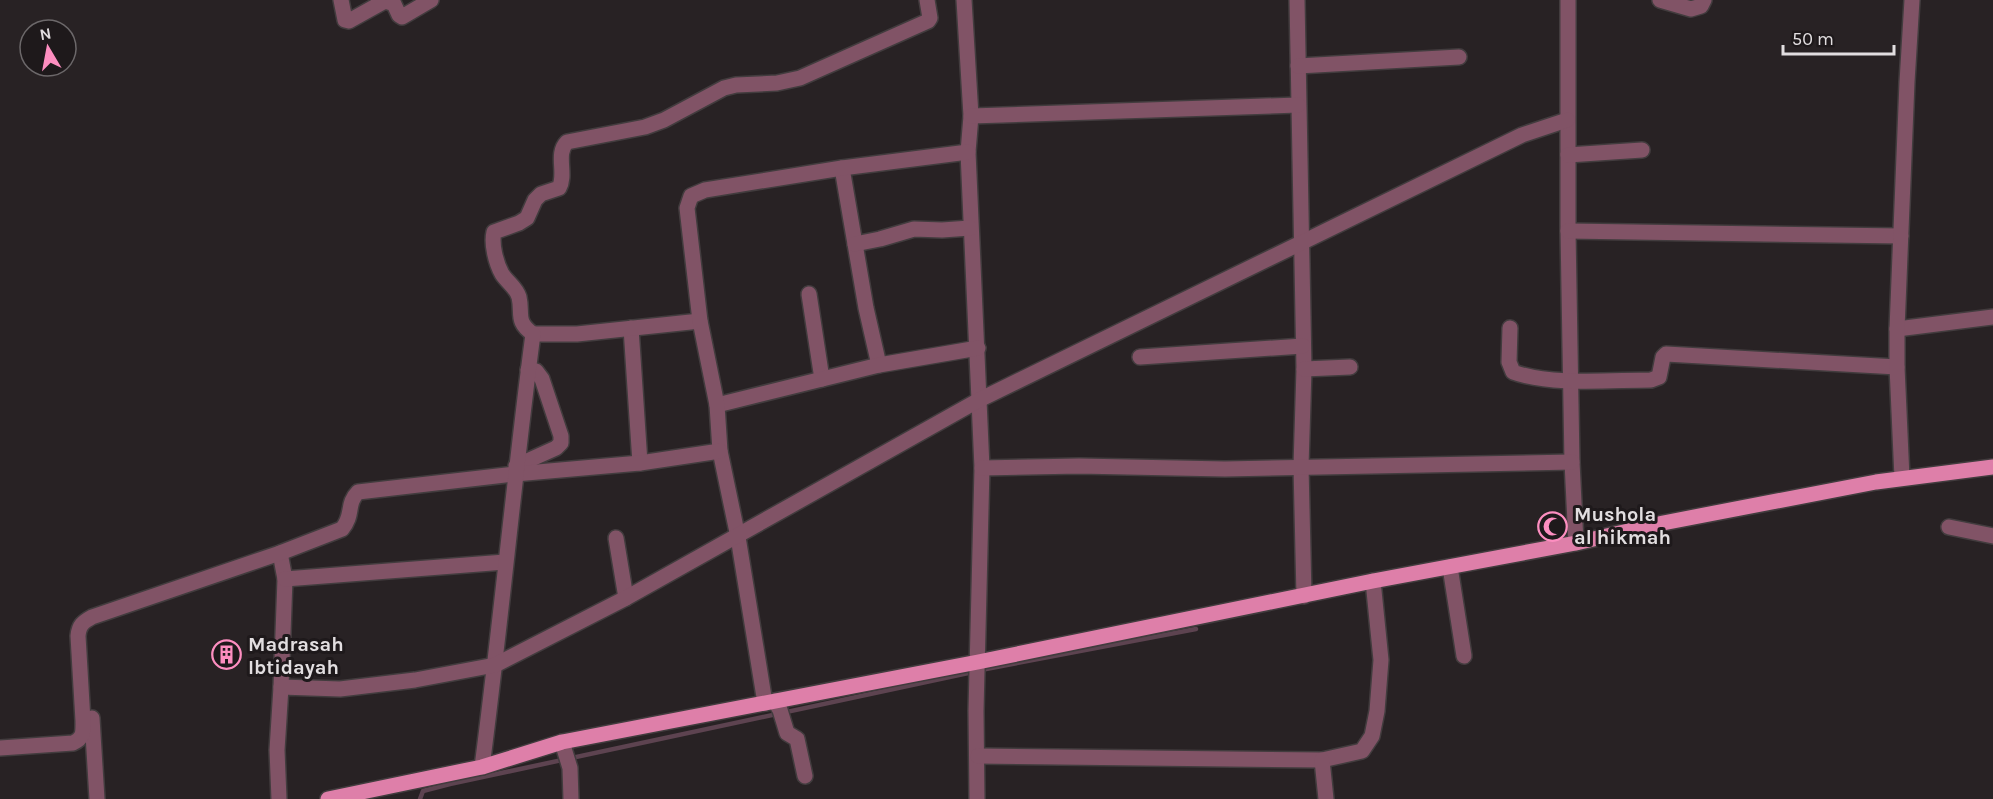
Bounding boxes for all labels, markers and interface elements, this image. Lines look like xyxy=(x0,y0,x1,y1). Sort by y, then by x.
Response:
north arrow xyxy=(18,18,78,78)
scale bar xyxy=(1783,18,1894,56)
text: N xyxy=(38,23,53,44)
text: 50 m xyxy=(1792,28,1834,50)
place label: Mushola al hikmah xyxy=(1574,503,1671,549)
mosque icon: Mushola al hikmah xyxy=(1537,510,1569,542)
place label: Madrasah Ibtidayah xyxy=(248,633,344,679)
building icon: Madrasah Ibtidayah xyxy=(211,639,243,671)

